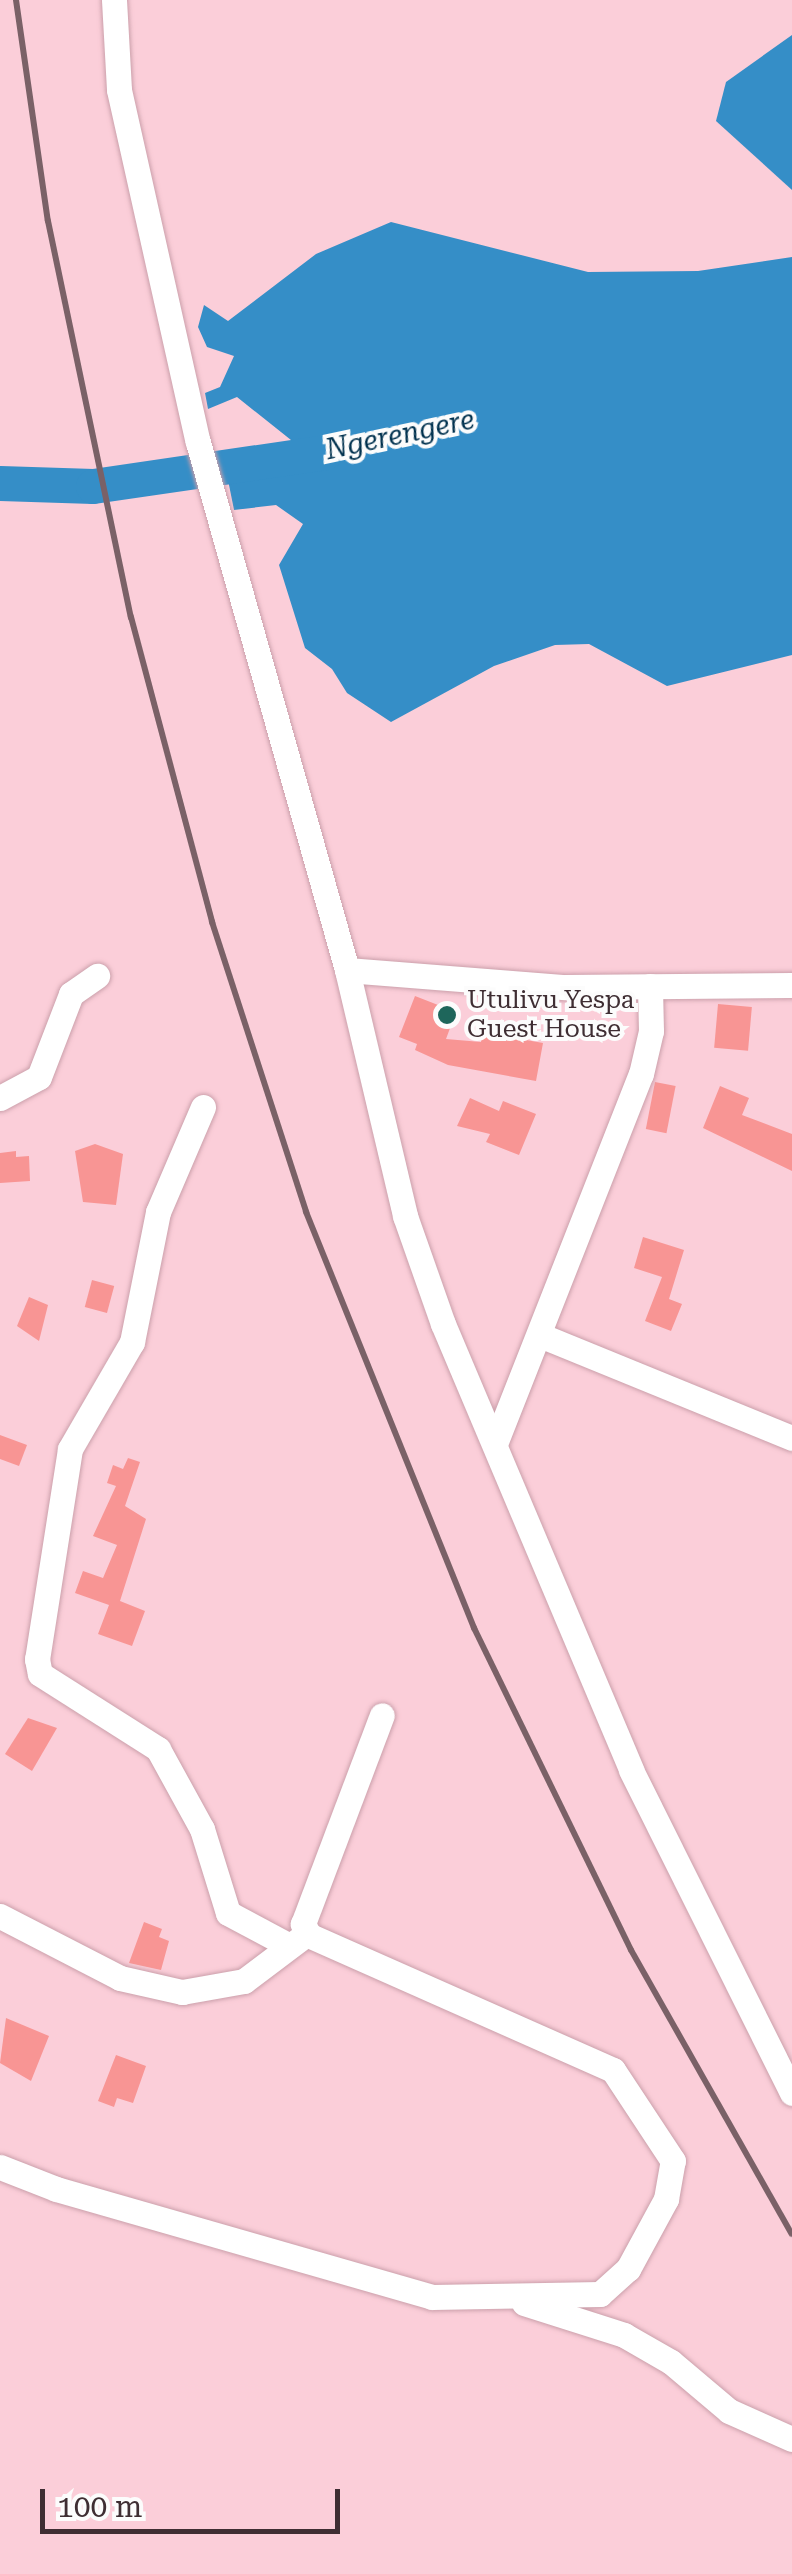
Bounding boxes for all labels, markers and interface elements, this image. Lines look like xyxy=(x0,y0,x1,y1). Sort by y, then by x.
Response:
water label: Ngerengere xyxy=(323,403,477,467)
place label: Utulivu Yespa Guest House xyxy=(467,986,634,1045)
marker: Utulivu Yespa Guest House xyxy=(436,1004,458,1026)
scale bar xyxy=(45,2469,345,2531)
text: 100 m xyxy=(57,2489,142,2524)

